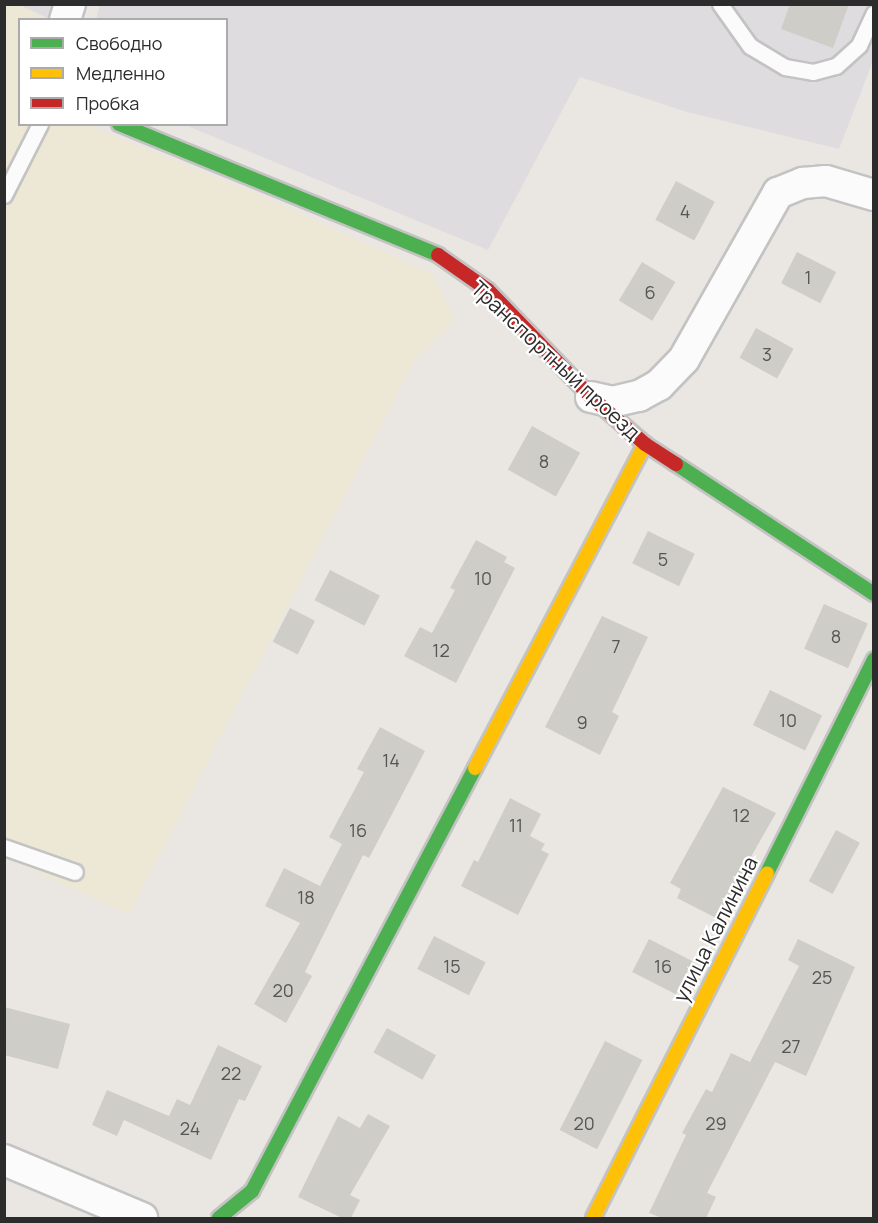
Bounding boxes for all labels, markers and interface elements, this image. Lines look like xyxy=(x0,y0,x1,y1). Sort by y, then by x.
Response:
legend xyxy=(18,18,228,126)
text: Свободно xyxy=(76,31,162,55)
text: Медленно xyxy=(76,61,165,85)
text: Пробка xyxy=(76,91,139,115)
house number: 4 xyxy=(680,200,690,222)
house number: 1 xyxy=(804,266,812,288)
street label: Транспортный проезд xyxy=(466,275,646,445)
house number: 6 xyxy=(644,281,656,303)
house number: 3 xyxy=(762,343,772,365)
house number: 8 xyxy=(539,450,549,472)
house number: 5 xyxy=(658,548,668,570)
house number: 10 xyxy=(474,567,492,589)
house number: 8 xyxy=(831,625,841,647)
house number: 7 xyxy=(611,635,621,657)
house number: 12 xyxy=(432,639,450,661)
house number: 10 xyxy=(779,709,797,731)
house number: 9 xyxy=(576,711,588,733)
house number: 14 xyxy=(382,749,400,771)
house number: 12 xyxy=(732,804,750,826)
house number: 11 xyxy=(509,814,523,836)
house number: 16 xyxy=(349,819,367,841)
street label: улица Калинина xyxy=(667,852,763,1006)
house number: 18 xyxy=(297,886,315,908)
house number: 15 xyxy=(443,955,461,977)
house number: 16 xyxy=(654,955,672,977)
house number: 25 xyxy=(812,966,832,988)
house number: 20 xyxy=(272,979,294,1001)
house number: 27 xyxy=(781,1035,801,1057)
house number: 22 xyxy=(221,1062,241,1084)
house number: 20 xyxy=(573,1112,595,1134)
house number: 29 xyxy=(705,1112,727,1134)
house number: 24 xyxy=(180,1117,200,1139)

